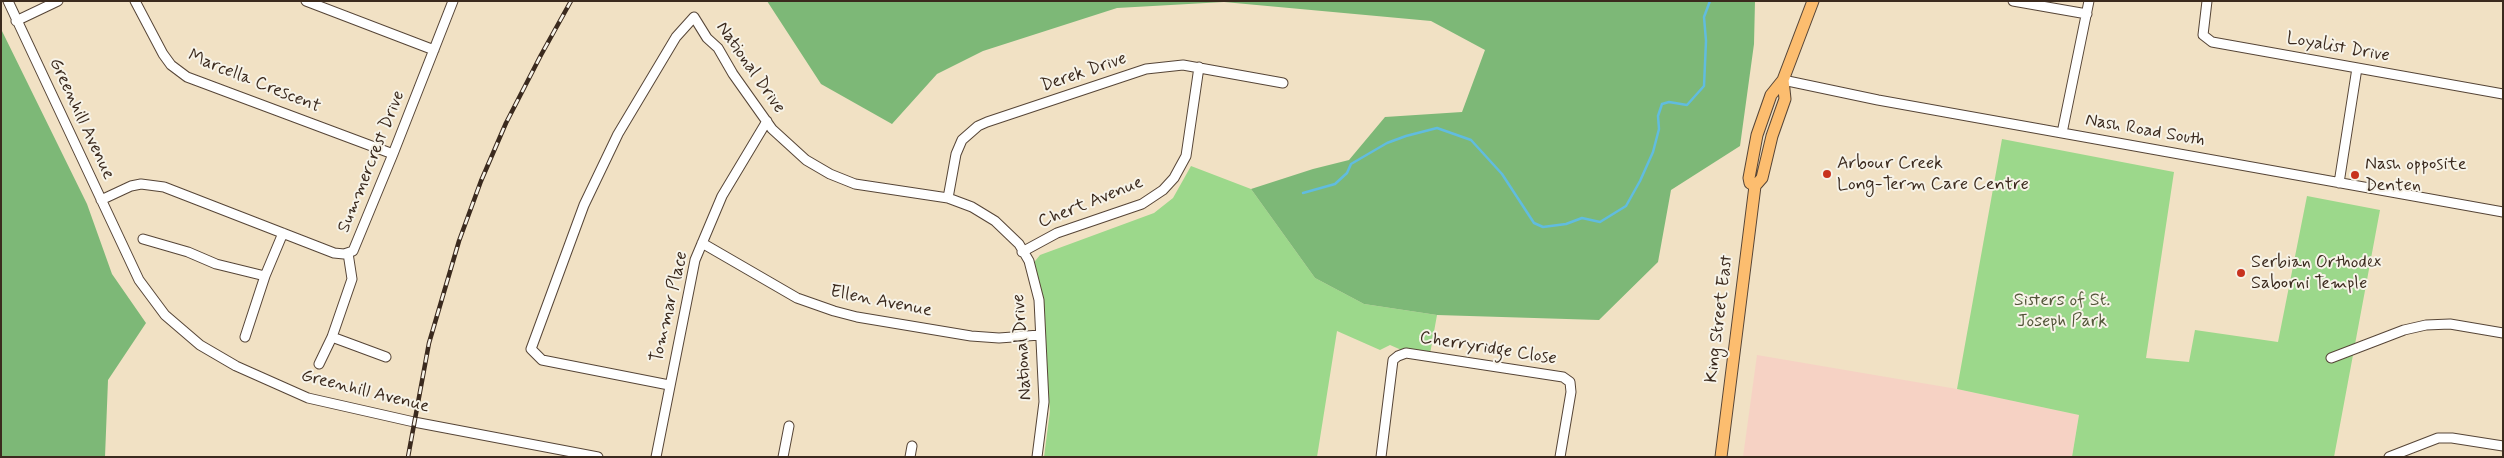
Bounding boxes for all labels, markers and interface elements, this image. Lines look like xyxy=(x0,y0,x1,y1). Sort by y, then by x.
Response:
street label: National Drive xyxy=(711,18,789,118)
street label: Loyalist Drive xyxy=(2285,28,2391,68)
street label: Marcella Crescent xyxy=(185,46,323,118)
street label: Derek Drive xyxy=(1038,48,1130,98)
street label: Greenhill Avenue xyxy=(43,55,119,183)
street label: Summercrest Drive xyxy=(334,88,410,236)
street label: Nash Road South xyxy=(2083,110,2207,152)
place label: Arbour Creek Long-Term Care Centre xyxy=(1837,153,2029,195)
place label: Nash opposite Denten xyxy=(2365,154,2467,196)
marker: Arbour Creek Long-Term Care Centre xyxy=(1821,168,1833,180)
marker: Nash opposite Denten xyxy=(2349,169,2361,181)
street label: Chert Avenue xyxy=(1035,172,1147,234)
street label: Tommar Place xyxy=(647,249,693,365)
place label: Serbian Orthodex Saborni Temple xyxy=(2251,252,2381,294)
street label: King Street East xyxy=(1701,254,1739,384)
marker: Serbian Orthodex Saborni Temple xyxy=(2235,267,2247,279)
street label: Ellen Avenue xyxy=(828,282,934,322)
park label: Sisters of St. Joseph Park xyxy=(2014,290,2110,332)
street label: National Drive xyxy=(1009,293,1037,401)
street label: Cherryridge Close xyxy=(1418,328,1558,370)
street label: Greenhill Avenue xyxy=(299,366,431,418)

